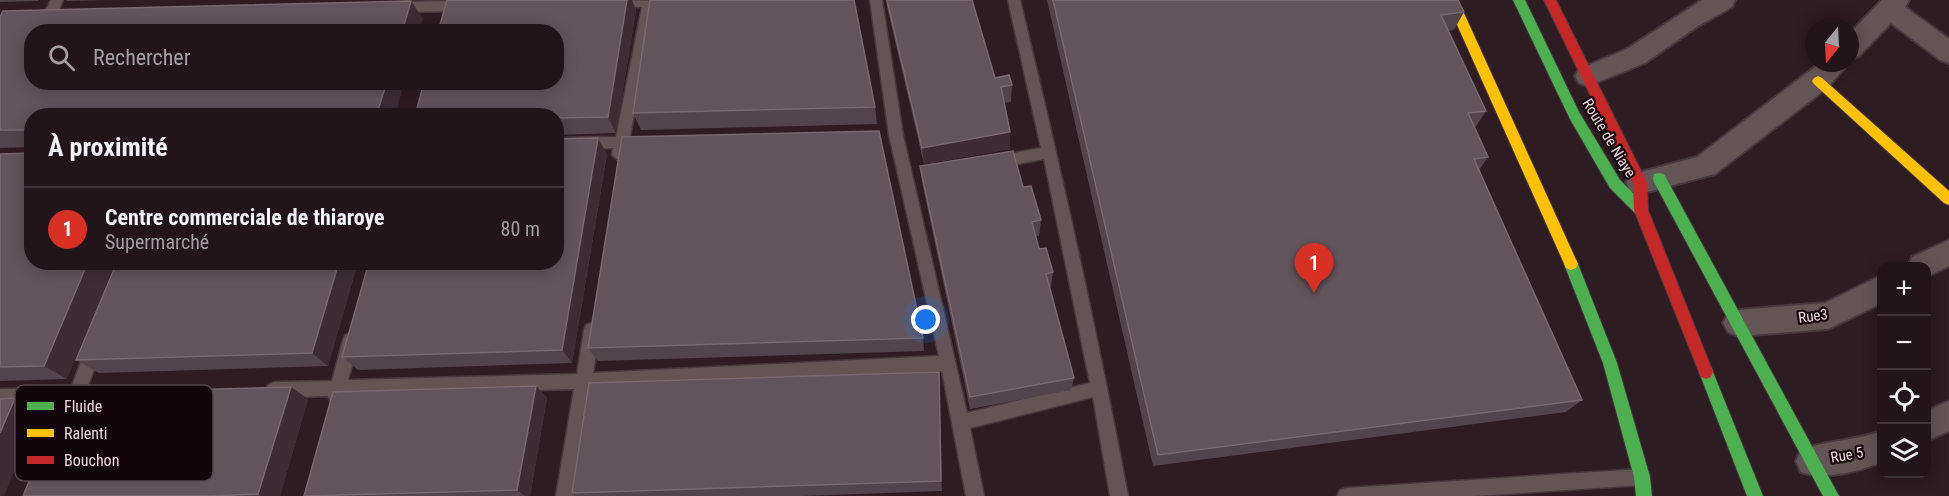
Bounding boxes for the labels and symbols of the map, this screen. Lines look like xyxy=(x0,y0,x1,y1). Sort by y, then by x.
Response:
north arrow xyxy=(1805,18,1859,72)
street label: Route de Niaye xyxy=(1578,95,1640,181)
pin: 1 xyxy=(1294,244,1334,293)
your location xyxy=(911,305,940,334)
street label: Rue3 xyxy=(1797,305,1829,327)
legend xyxy=(15,385,213,481)
text: Fluide xyxy=(64,397,102,416)
text: Ralenti xyxy=(64,424,107,443)
street label: Rue 5 xyxy=(1829,443,1865,467)
text: Bouchon xyxy=(64,451,119,470)

